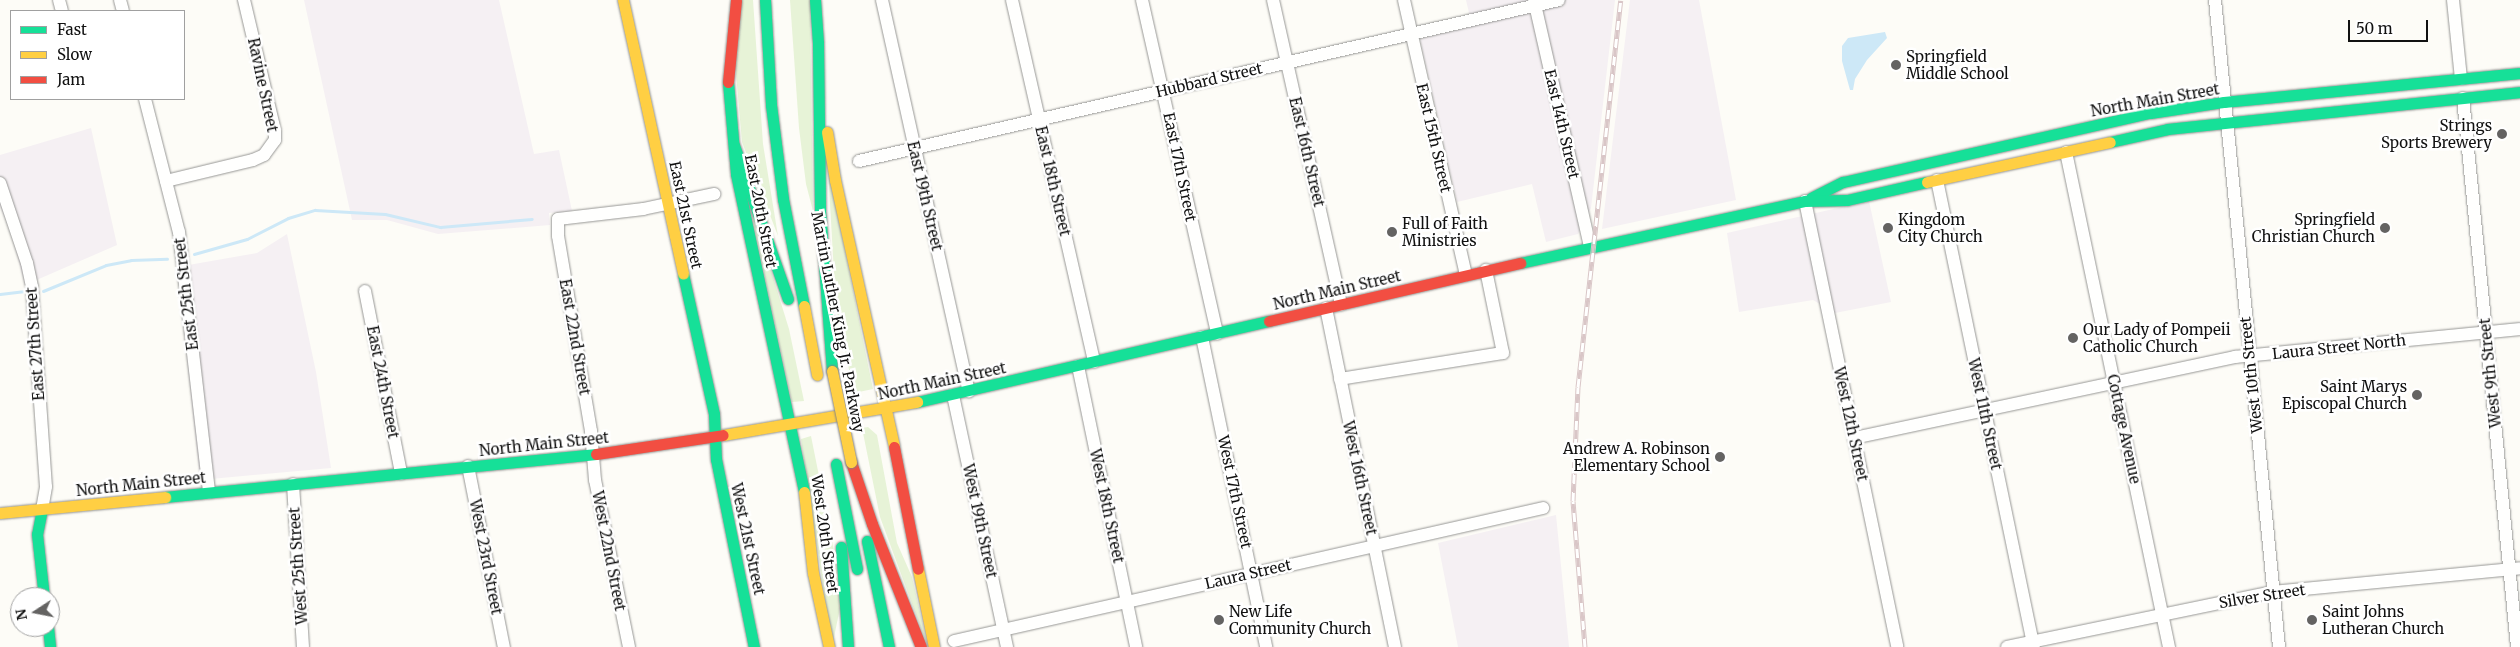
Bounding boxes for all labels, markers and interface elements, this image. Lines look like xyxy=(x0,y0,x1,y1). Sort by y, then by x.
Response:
legend xyxy=(10,10,185,100)
scale bar xyxy=(2350,10,2430,42)
text: 50 m xyxy=(2356,19,2393,38)
text: Fast xyxy=(57,20,87,39)
street label: Ravine Street xyxy=(244,36,282,134)
text: Slow xyxy=(57,45,92,64)
place label: Springfield Middle School xyxy=(1906,47,2009,82)
street label: Hubbard Street xyxy=(1154,59,1264,101)
marker: Springfield Middle School xyxy=(1890,59,1902,71)
street label: East 14th Street xyxy=(1541,67,1583,181)
text: Jam xyxy=(57,70,85,89)
street label: North Main Street xyxy=(2089,80,2221,120)
street label: East 15th Street xyxy=(1413,82,1455,194)
street label: East 16th Street xyxy=(1286,95,1328,209)
street label: East 17th Street xyxy=(1160,111,1200,223)
place label: Strings Sports Brewery xyxy=(2381,116,2492,151)
street label: East 18th Street xyxy=(1032,124,1074,238)
marker: Strings Sports Brewery xyxy=(2496,128,2508,140)
street label: East 19th Street xyxy=(904,139,946,253)
street label: East 20th Street xyxy=(741,153,781,269)
street label: East 21st Street xyxy=(666,159,706,271)
street label: Martin Luther King Jr. Parkway xyxy=(808,210,868,434)
place label: Kingdom City Church xyxy=(1898,210,1983,245)
place label: Springfield Christian Church xyxy=(2252,210,2375,245)
place label: Full of Faith Ministries xyxy=(1402,214,1488,249)
marker: Kingdom City Church xyxy=(1882,222,1894,234)
marker: Springfield Christian Church xyxy=(2379,222,2391,234)
marker: Full of Faith Ministries xyxy=(1386,226,1398,238)
street label: East 25th Street xyxy=(170,236,202,352)
street label: North Main Street xyxy=(1271,267,1403,313)
street label: East 22nd Street xyxy=(556,277,594,397)
street label: East 27th Street xyxy=(22,287,48,401)
street label: West 10th Street xyxy=(2236,316,2266,434)
street label: West 9th Street xyxy=(2475,317,2505,429)
place label: Our Lady of Pompeii Catholic Church xyxy=(2083,320,2231,355)
street label: East 24th Street xyxy=(363,324,403,440)
street label: Laura Street North xyxy=(2271,331,2407,363)
marker: Our Lady of Pompeii Catholic Church xyxy=(2067,332,2079,344)
street label: West 11th Street xyxy=(1964,356,2006,472)
street label: North Main Street xyxy=(876,359,1008,403)
street label: West 12th Street xyxy=(1830,365,1872,483)
street label: Cottage Avenue xyxy=(2104,373,2144,485)
place label: Saint Marys Episcopal Church xyxy=(2282,377,2407,412)
marker: Saint Marys Episcopal Church xyxy=(2411,389,2423,401)
street label: West 16th Street xyxy=(1339,419,1381,537)
street label: North Main Street xyxy=(478,428,610,460)
street label: West 17th Street xyxy=(1214,434,1256,550)
place label: Andrew A. Robinson Elementary School xyxy=(1563,439,1710,474)
street label: West 18th Street xyxy=(1086,447,1128,565)
marker: Andrew A. Robinson Elementary School xyxy=(1714,451,1726,463)
street label: West 19th Street xyxy=(959,462,1001,580)
street label: North Main Street xyxy=(75,468,207,500)
street label: West 20th Street xyxy=(808,474,842,594)
street label: West 21st Street xyxy=(727,481,769,597)
street label: West 22nd Street xyxy=(589,489,629,613)
street label: West 23rd Street xyxy=(466,498,506,616)
street label: West 25th Street xyxy=(285,507,311,625)
street label: Laura Street xyxy=(1203,555,1293,593)
street label: Silver Street xyxy=(2217,580,2307,612)
north arrow xyxy=(10,587,60,637)
place label: New Life Community Church xyxy=(1229,602,1371,637)
place label: Saint Johns Lutheran Church xyxy=(2322,602,2444,637)
text: N xyxy=(11,608,31,622)
marker: New Life Community Church xyxy=(1213,614,1225,626)
marker: Saint Johns Lutheran Church xyxy=(2306,614,2318,626)

